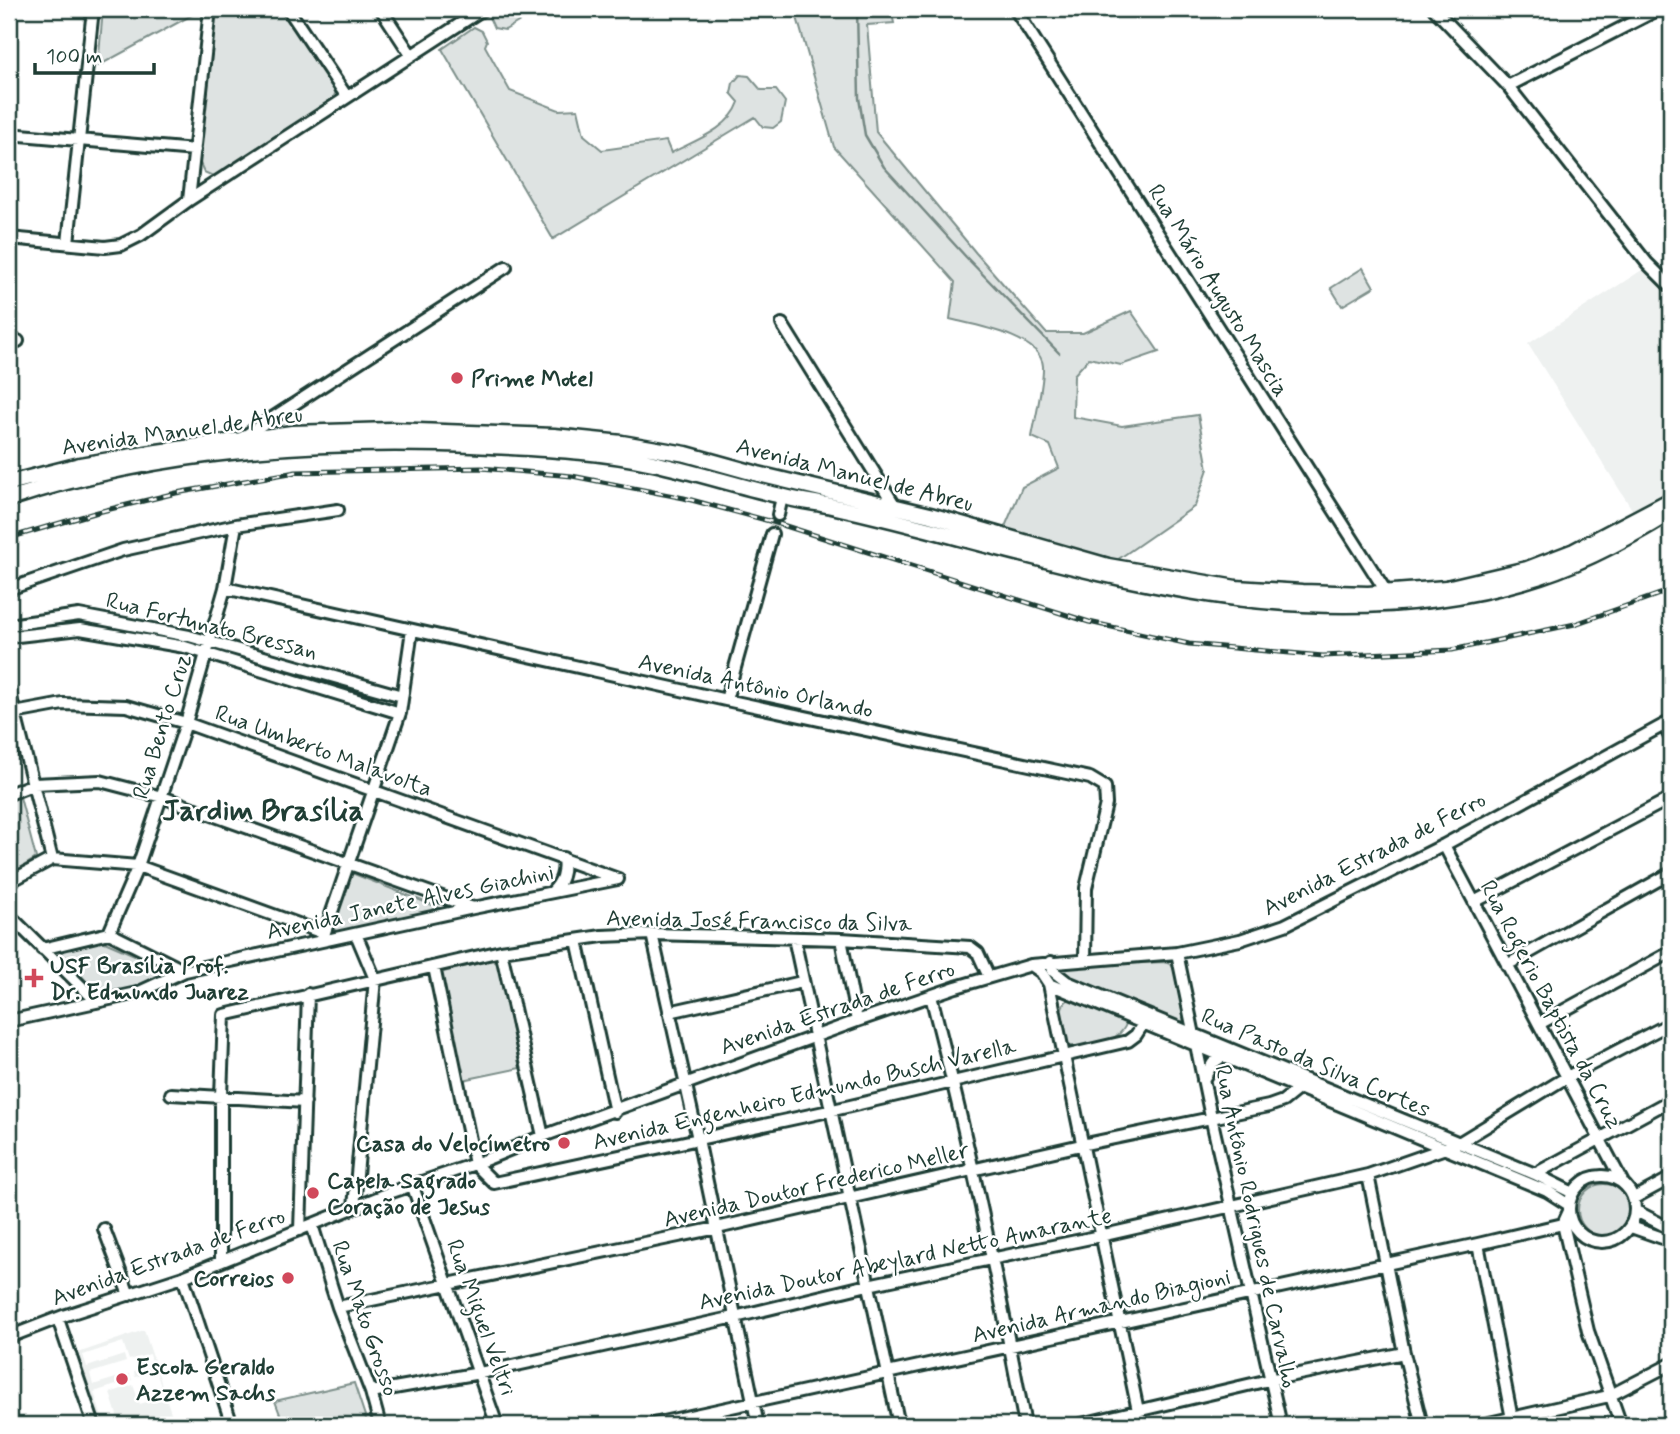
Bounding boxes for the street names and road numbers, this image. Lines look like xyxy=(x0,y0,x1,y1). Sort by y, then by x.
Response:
street label: Rua Mário Augusto Mascia xyxy=(1140,179,1295,403)
street label: Avenida Manuel de Abreu xyxy=(60,400,305,464)
street label: Avenida Manuel de Abreu xyxy=(733,432,976,520)
street label: Rua Fortunato Bressan xyxy=(103,586,320,668)
street label: Avenida Antônio Orlando xyxy=(635,647,876,727)
street label: Rua Bento Cruz xyxy=(127,650,199,803)
street label: Rua Umberto Malavolta xyxy=(211,699,436,805)
street label: Avenida Estrada de Ferro xyxy=(1258,785,1491,924)
street label: Avenida Janete Alves Giachini xyxy=(264,858,557,948)
street label: Rua Rogerio Baptista da Cruz xyxy=(1470,875,1629,1135)
street label: Avenida José Francisco da Silva xyxy=(606,904,912,940)
street label: Avenida Estrada de Ferro xyxy=(716,955,959,1063)
street label: Rua Pasto da Silva Cortes xyxy=(1196,1002,1434,1126)
street label: Avenida Engenheiro Edmundo Busch Varella xyxy=(590,1032,1020,1160)
street label: Rua Antônio Rodrigues de Carvalho xyxy=(1206,1062,1304,1391)
street label: Avenida Doutor Frederico Meller xyxy=(661,1136,972,1236)
street label: Avenida Doutor Abeylard Netto Amarante xyxy=(696,1201,1115,1318)
street label: Avenida Estrada de Ferro xyxy=(48,1202,290,1314)
street label: Rua Miguel Veltri xyxy=(436,1235,522,1401)
street label: Rua Mato Grosso xyxy=(323,1237,405,1400)
street label: Avenida Armando Biagioni xyxy=(969,1263,1234,1353)

